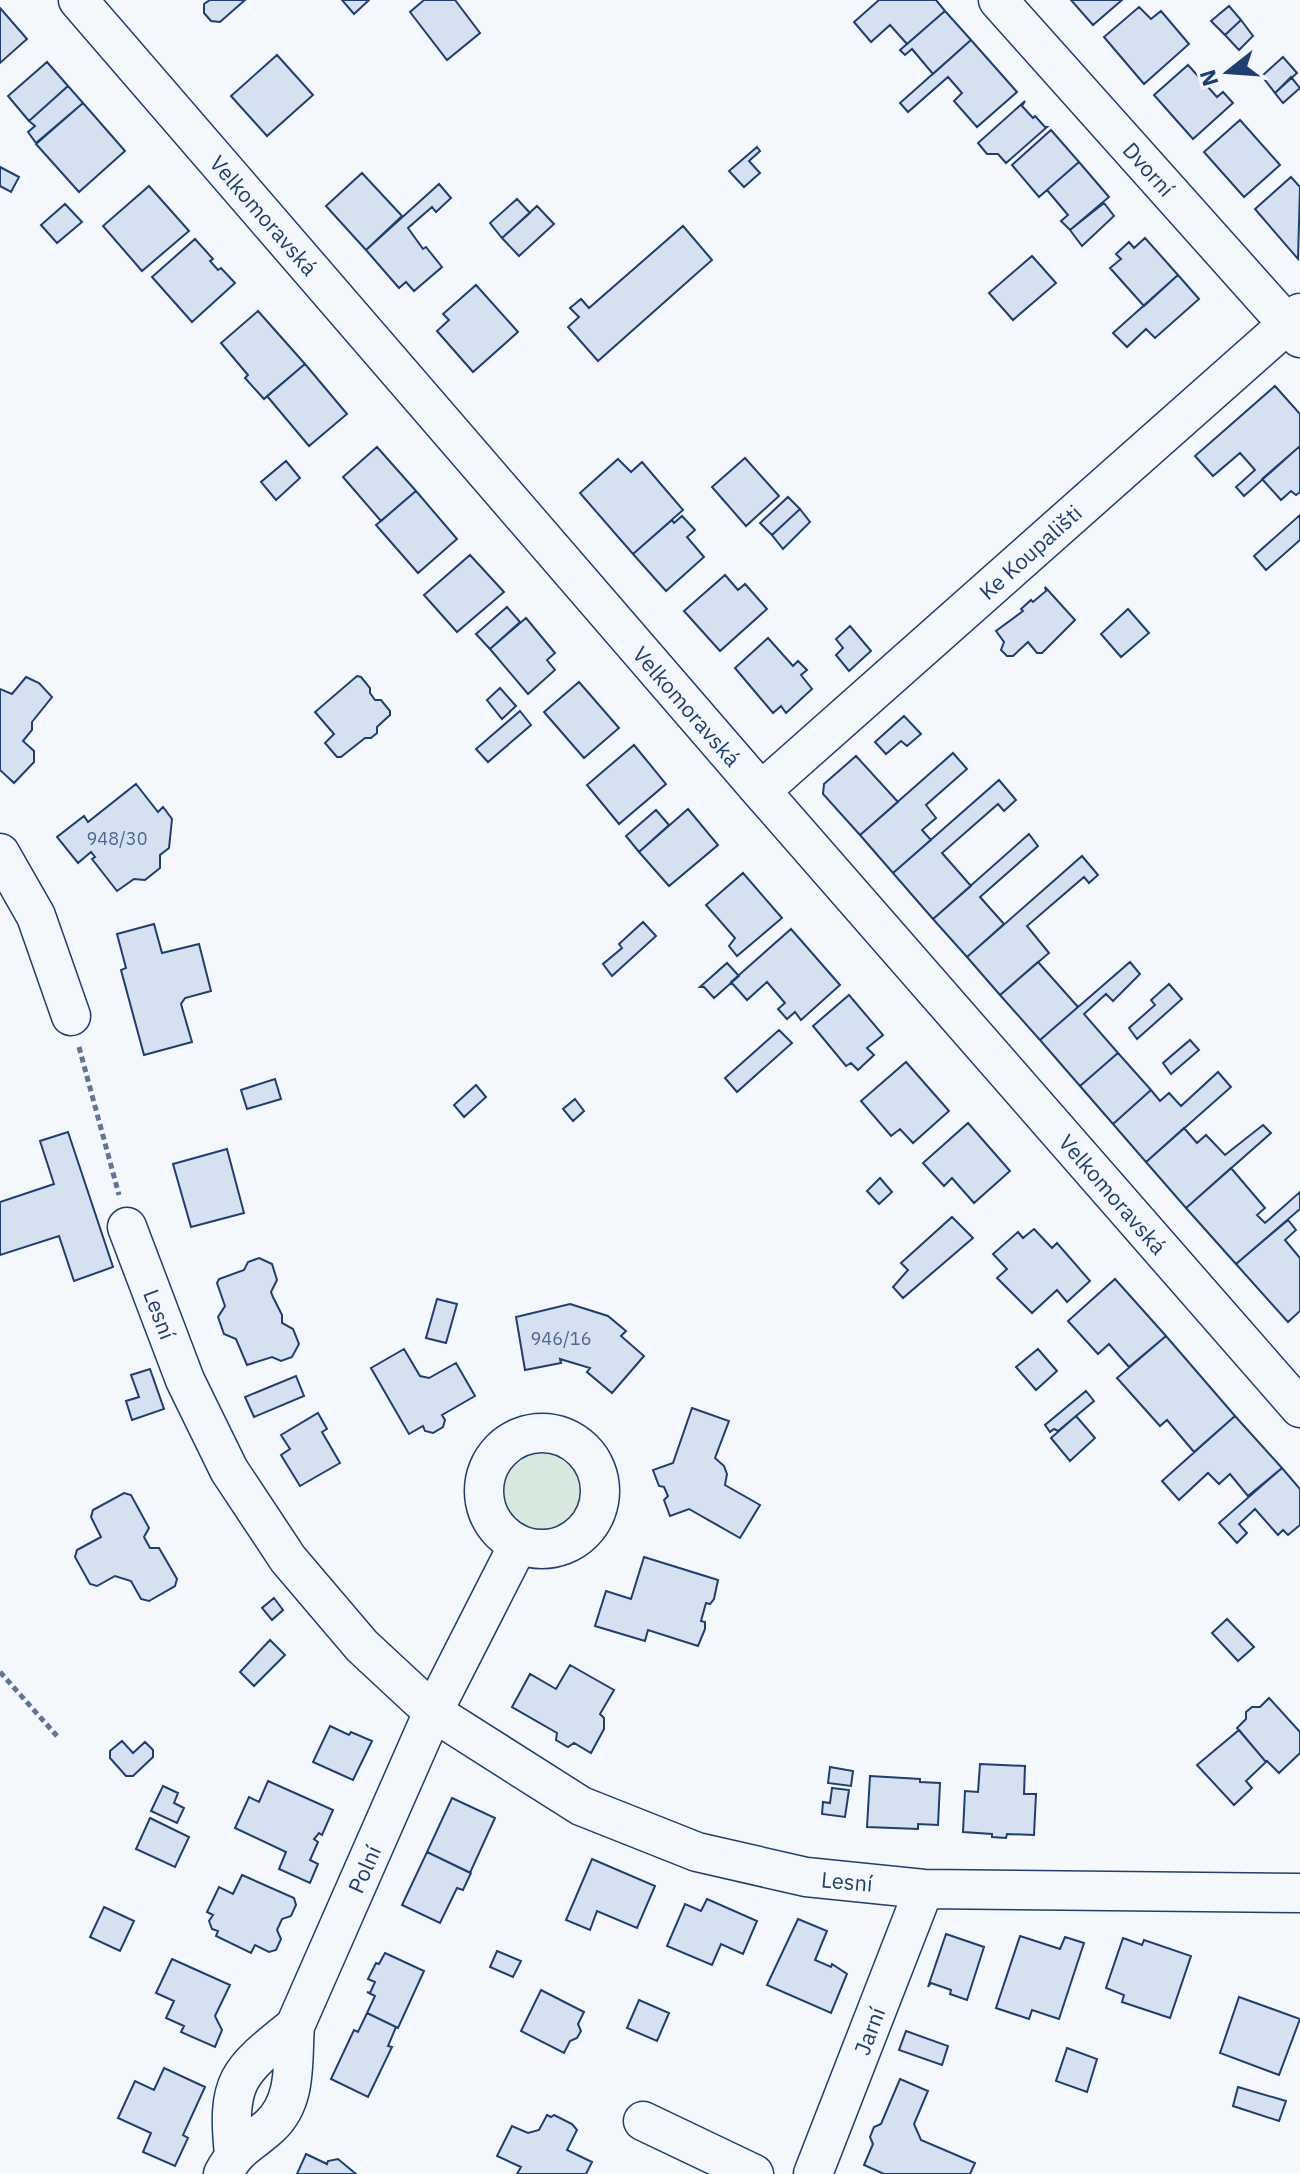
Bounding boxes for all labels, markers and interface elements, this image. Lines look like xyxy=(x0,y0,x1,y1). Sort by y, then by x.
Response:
north arrow xyxy=(1188,32,1268,112)
text: N xyxy=(1192,66,1225,90)
street label: Dvorní xyxy=(1117,136,1181,203)
street label: Velkomoravská xyxy=(204,149,324,281)
street label: Ke Koupališti xyxy=(972,498,1088,606)
street label: Velkomoravská xyxy=(627,640,747,772)
house number: 948/30 xyxy=(87,827,147,850)
street label: Velkomoravská xyxy=(1053,1128,1173,1260)
street label: Lesní xyxy=(137,1285,183,1344)
house number: 946/16 xyxy=(531,1327,591,1350)
street label: Polní xyxy=(341,1840,387,1897)
street label: Lesní xyxy=(820,1864,874,1898)
street label: Jarní xyxy=(847,2002,892,2059)

